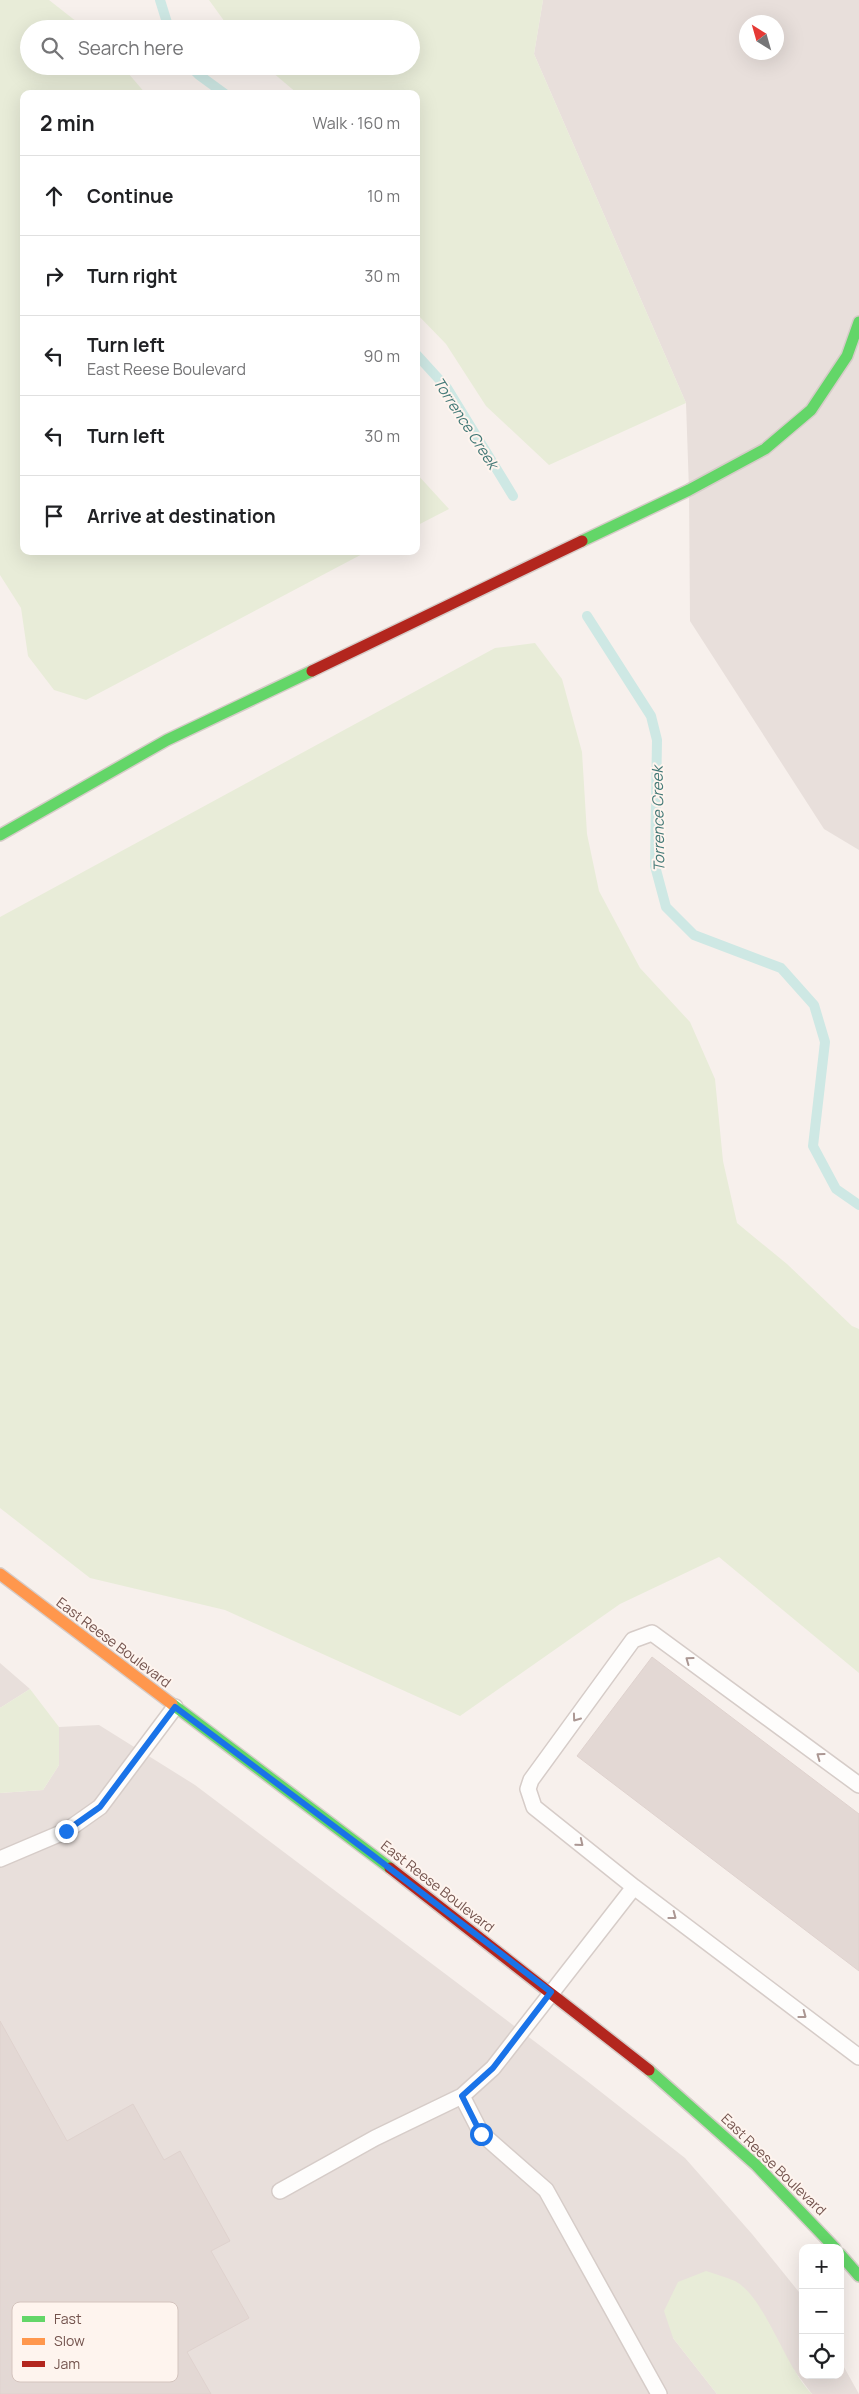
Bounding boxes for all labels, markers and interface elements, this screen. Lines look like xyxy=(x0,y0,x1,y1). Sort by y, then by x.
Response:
north arrow xyxy=(739,15,784,60)
search box xyxy=(20,20,420,75)
icon: search xyxy=(38,34,66,62)
text: Search here xyxy=(78,35,184,61)
text: 2 min xyxy=(40,109,95,137)
text: Walk · 160 m xyxy=(312,112,400,134)
icon: ahead xyxy=(40,182,68,210)
text: Continue xyxy=(87,183,173,209)
text: 10 m xyxy=(367,185,400,207)
icon: right xyxy=(40,262,68,290)
text: Turn right xyxy=(87,263,177,289)
text: 30 m xyxy=(365,265,400,287)
text: Turn left xyxy=(87,332,165,358)
icon: left xyxy=(40,342,68,370)
text: 90 m xyxy=(364,345,400,367)
text: East Reese Boulevard xyxy=(87,358,246,380)
water label: Torrence Creek xyxy=(428,373,505,475)
icon: left xyxy=(40,422,68,450)
text: Turn left xyxy=(87,423,165,449)
text: 30 m xyxy=(365,425,400,447)
icon: arrive xyxy=(40,502,68,530)
text: Arrive at destination xyxy=(87,503,276,529)
water label: Torrence Creek xyxy=(647,764,669,872)
street label: East Reese Boulevard xyxy=(53,1593,175,1691)
one-way arrow xyxy=(685,1657,695,1666)
one-way arrow xyxy=(573,1713,582,1722)
one-way arrow xyxy=(816,1753,826,1762)
route end xyxy=(55,1820,78,1843)
street label: East Reese Boulevard xyxy=(377,1836,499,1936)
one-way arrow xyxy=(574,1837,583,1846)
one-way arrow xyxy=(667,1911,676,1919)
one-way arrow xyxy=(797,2009,806,2017)
street label: East Reese Boulevard xyxy=(717,2109,831,2219)
route start xyxy=(470,2123,493,2146)
map controls xyxy=(799,2244,844,2379)
button: + xyxy=(799,2244,844,2289)
button: − xyxy=(799,2289,844,2334)
legend xyxy=(12,2302,178,2382)
text: Fast xyxy=(54,2309,82,2328)
text: Slow xyxy=(54,2331,85,2350)
button: locate xyxy=(799,2334,844,2379)
text: Jam xyxy=(54,2354,80,2373)

